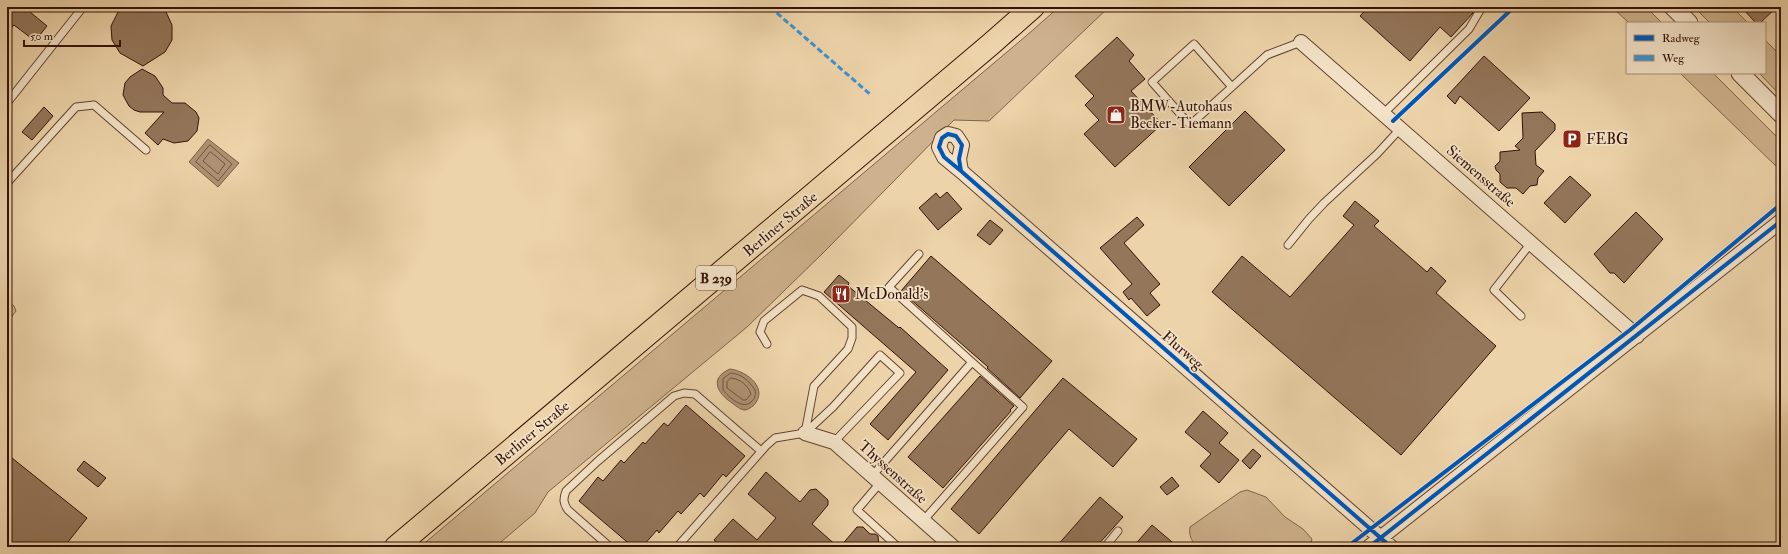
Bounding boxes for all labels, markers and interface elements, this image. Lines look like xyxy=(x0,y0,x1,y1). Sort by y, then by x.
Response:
scale bar xyxy=(24,22,120,48)
legend xyxy=(1626,22,1766,74)
text: 50 m xyxy=(30,29,54,44)
text: Radweg xyxy=(1662,31,1701,46)
text: Weg xyxy=(1661,51,1685,66)
place label: BMW-Autohaus Becker-Tiemann xyxy=(1130,97,1232,133)
shop icon: BMW-Autohaus Becker-Tiemann xyxy=(1105,104,1127,126)
parking icon: FEBG xyxy=(1561,128,1583,150)
place label: FEBG xyxy=(1586,130,1629,149)
street label: Siemensstraße xyxy=(1442,141,1519,212)
street label: Berliner Straße xyxy=(739,188,821,261)
road number: B 239 xyxy=(696,266,736,290)
restaurant icon: McDonald's xyxy=(830,283,852,305)
place label: McDonald's xyxy=(855,285,928,304)
street label: Flurweg xyxy=(1158,327,1208,374)
street label: Berliner Straße xyxy=(491,397,573,470)
street label: Thyssenstraße xyxy=(854,437,931,508)

